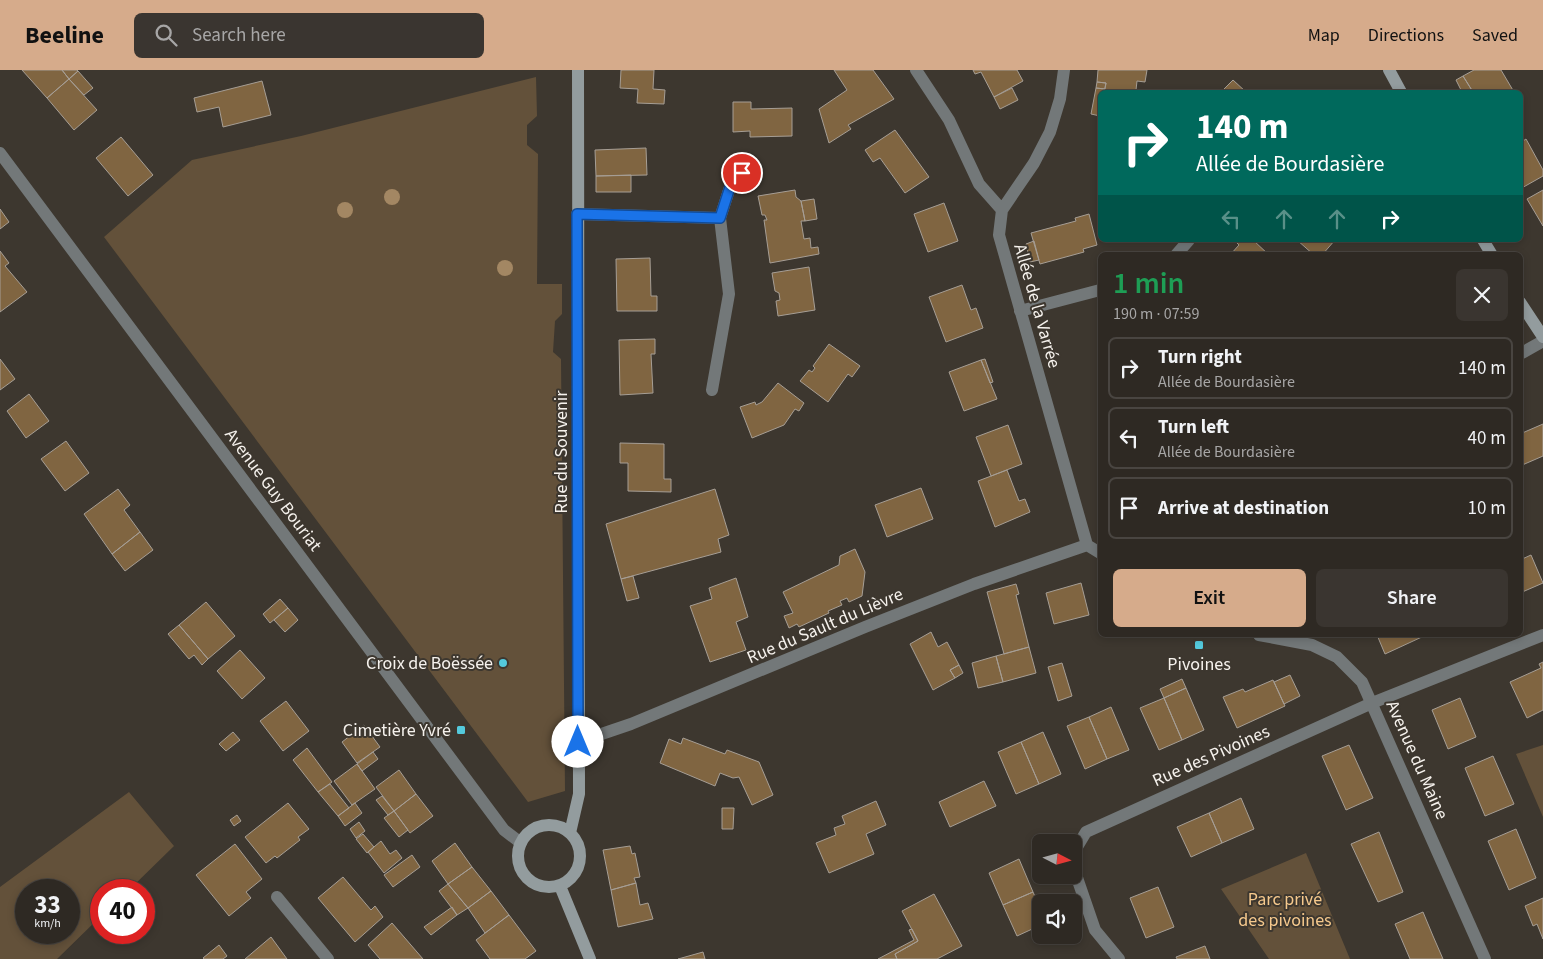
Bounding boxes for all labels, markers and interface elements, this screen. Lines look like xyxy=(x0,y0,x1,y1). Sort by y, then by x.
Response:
search box xyxy=(134,13,484,58)
text: Beeline xyxy=(25,18,104,53)
icon: search xyxy=(152,21,180,49)
text: Search here xyxy=(192,22,286,49)
text: Map xyxy=(1308,23,1340,48)
text: Directions xyxy=(1368,23,1444,48)
text: Saved xyxy=(1472,23,1518,48)
text: 140 m xyxy=(1196,102,1288,152)
icon: right xyxy=(1113,110,1178,175)
text: Allée de Bourdasière xyxy=(1196,148,1384,180)
pin xyxy=(721,152,763,194)
icon: arrive xyxy=(728,159,756,187)
icon: left xyxy=(1217,205,1245,233)
icon: ahead xyxy=(1270,205,1298,233)
icon: ahead xyxy=(1323,205,1351,233)
icon: right xyxy=(1376,205,1404,233)
street label: Allée de la Varrée xyxy=(1007,241,1067,371)
text: 1 min xyxy=(1113,262,1184,305)
button: close xyxy=(1456,269,1508,321)
text: 190 m · 07:59 xyxy=(1113,303,1200,325)
text: Turn right xyxy=(1158,344,1242,371)
icon: right xyxy=(1115,354,1143,382)
text: 140 m xyxy=(1458,355,1506,382)
text: Allée de Bourdasière xyxy=(1158,371,1295,393)
street label: Rue du Souvenir xyxy=(549,390,574,513)
text: Turn left xyxy=(1158,414,1229,441)
street label: Avenue Guy Bouriat xyxy=(219,423,327,557)
icon: left xyxy=(1115,424,1143,452)
text: 40 m xyxy=(1468,425,1506,452)
text: Allée de Bourdasière xyxy=(1158,441,1295,463)
icon: arrive xyxy=(1115,494,1143,522)
text: Arrive at destination xyxy=(1158,495,1329,522)
text: 10 m xyxy=(1468,495,1506,522)
button: Exit xyxy=(1113,569,1306,627)
button: Share xyxy=(1316,569,1508,627)
street label: Rue du Sault du Lièvre xyxy=(743,582,907,670)
marker: Pivoines xyxy=(1193,639,1205,651)
place label: Croix de Boëssée xyxy=(366,651,493,676)
place label: Pivoines xyxy=(1167,652,1231,677)
marker: Croix de Boëssée xyxy=(497,657,509,669)
street label: Avenue du Maine xyxy=(1380,697,1454,824)
position arrow xyxy=(551,715,603,767)
place label: Cimetière Yvré xyxy=(343,718,451,743)
street label: Rue des Pivoines xyxy=(1148,719,1274,793)
marker: Cimetière Yvré xyxy=(455,724,467,736)
north arrow xyxy=(1032,834,1082,884)
map controls xyxy=(1032,834,1082,944)
speed limit sign: 40 xyxy=(90,879,155,944)
text: 33 xyxy=(34,887,61,923)
park label: Parc privé des pivoines xyxy=(1238,887,1332,933)
button: sound xyxy=(1032,894,1082,944)
text: km/h xyxy=(34,915,61,932)

